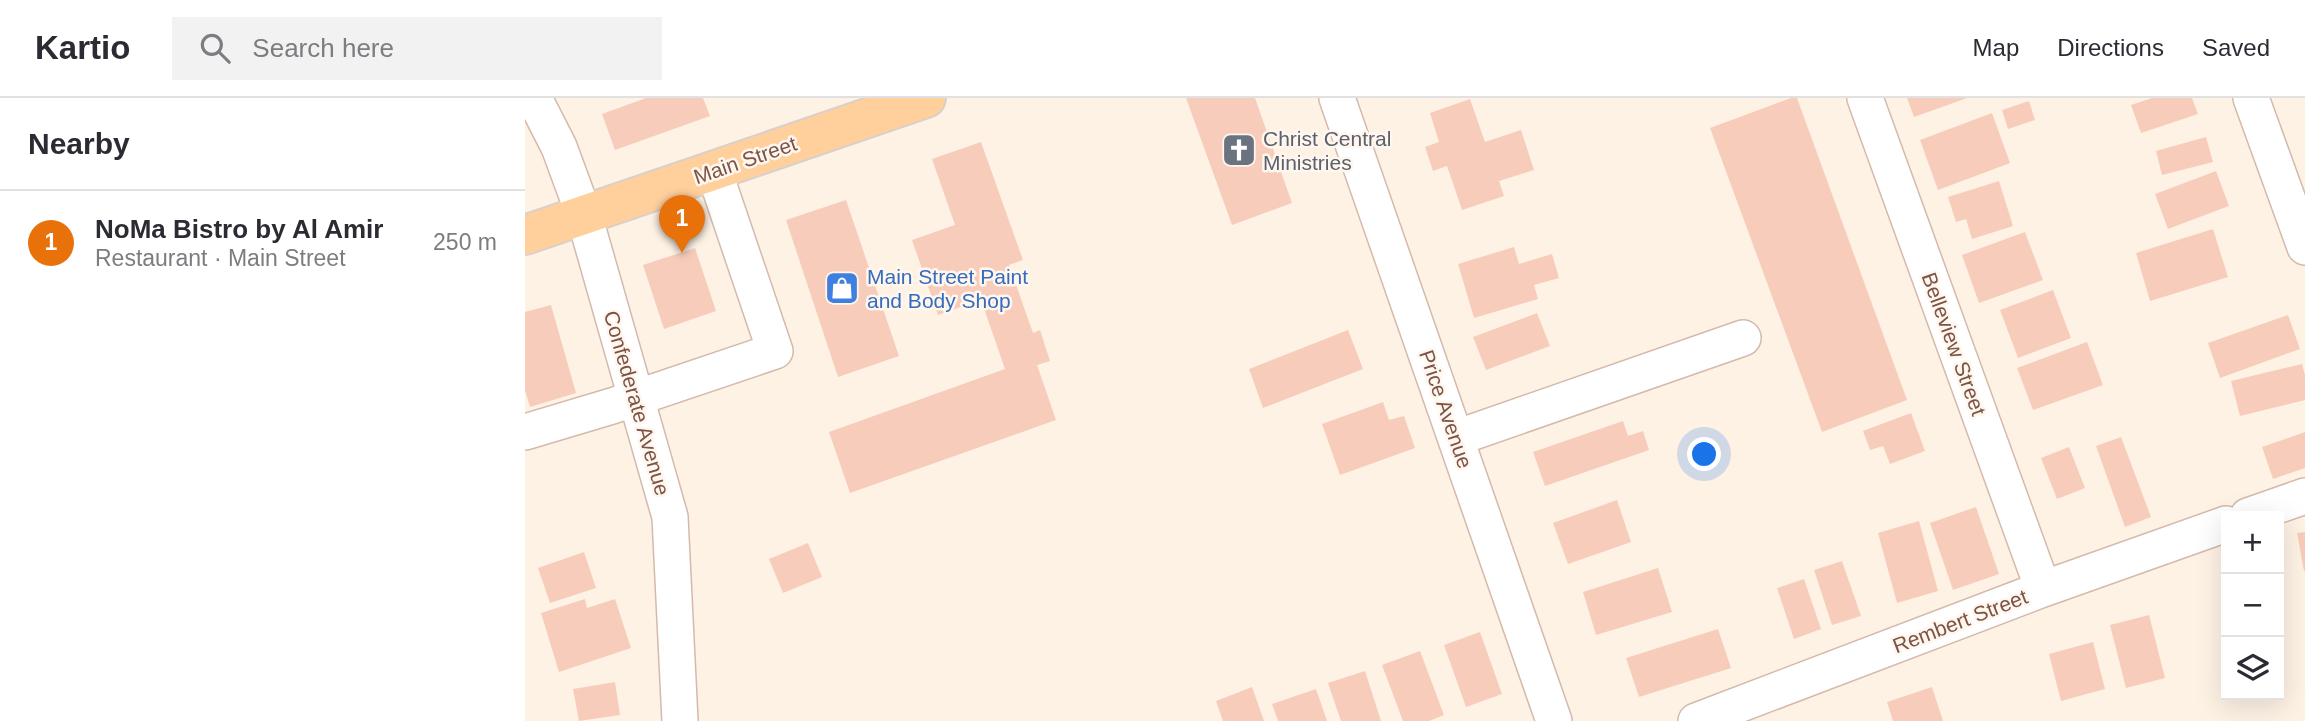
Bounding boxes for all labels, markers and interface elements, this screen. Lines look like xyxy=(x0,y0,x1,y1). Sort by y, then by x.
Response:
search box xyxy=(172,17,662,80)
text: Kartio xyxy=(35,29,130,66)
icon: search xyxy=(196,29,234,67)
text: Search here xyxy=(252,33,394,63)
text: Map xyxy=(1973,34,2019,61)
text: Directions xyxy=(2057,34,2164,61)
text: Saved xyxy=(2202,34,2270,61)
text: Nearby xyxy=(28,127,130,160)
place label: Christ Central Ministries xyxy=(1263,127,1391,174)
church icon: Christ Central Ministries xyxy=(1220,131,1258,169)
street label: Main Street xyxy=(690,132,800,188)
pin: 1 xyxy=(659,195,705,253)
text: NoMa Bistro by Al Amir xyxy=(95,214,383,244)
text: 1 xyxy=(45,229,57,255)
text: 250 m xyxy=(433,229,497,255)
text: Restaurant · Main Street xyxy=(95,245,346,271)
place label: Main Street Paint and Body Shop xyxy=(867,265,1028,312)
shop icon: Main Street Paint and Body Shop xyxy=(823,269,861,307)
street label: Belleview Street xyxy=(1917,269,1991,419)
street label: Confederate Avenue xyxy=(600,308,674,498)
street label: Price Avenue xyxy=(1415,347,1477,471)
your location xyxy=(1687,437,1721,471)
map controls xyxy=(2221,511,2284,700)
button: + xyxy=(2221,511,2284,574)
button: − xyxy=(2221,574,2284,637)
street label: Rembert Street xyxy=(1889,585,2031,657)
button: layers xyxy=(2221,637,2284,700)

